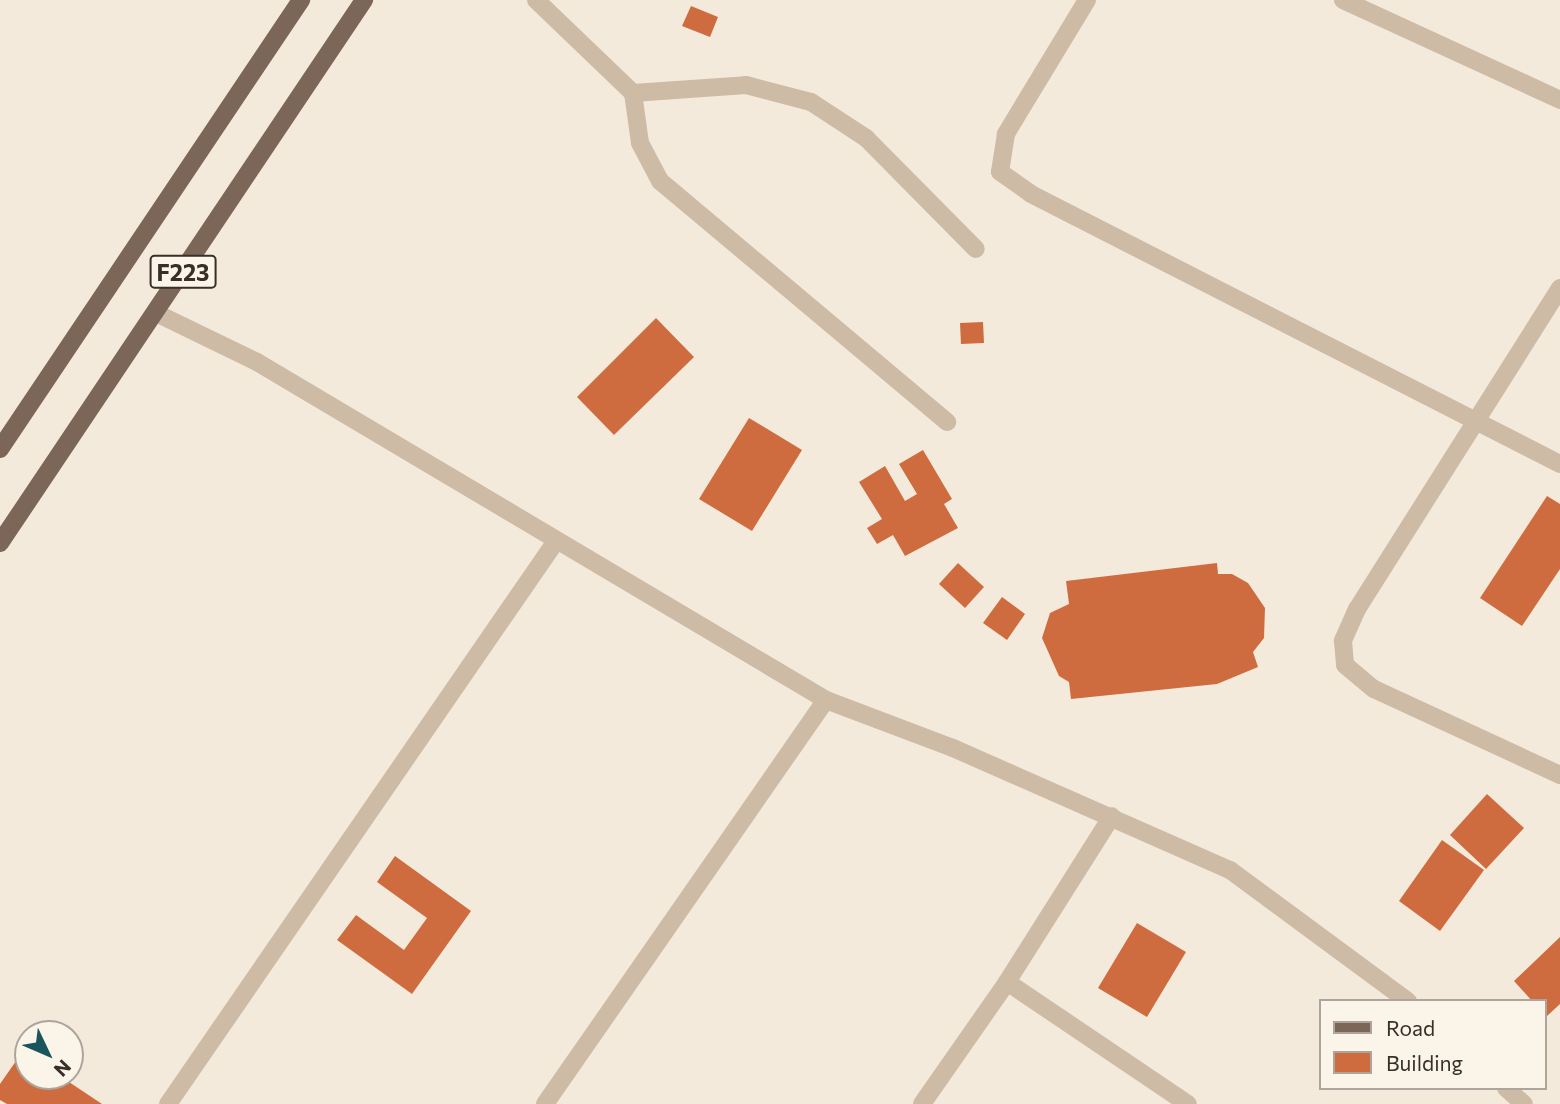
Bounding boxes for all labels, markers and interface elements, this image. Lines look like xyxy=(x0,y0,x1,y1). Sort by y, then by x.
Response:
road number: F223 xyxy=(148,252,218,292)
legend xyxy=(1318,999,1546,1090)
text: Road xyxy=(1386,1015,1435,1040)
north arrow xyxy=(14,1020,84,1090)
text: Building xyxy=(1386,1050,1463,1075)
text: N xyxy=(50,1055,76,1082)

